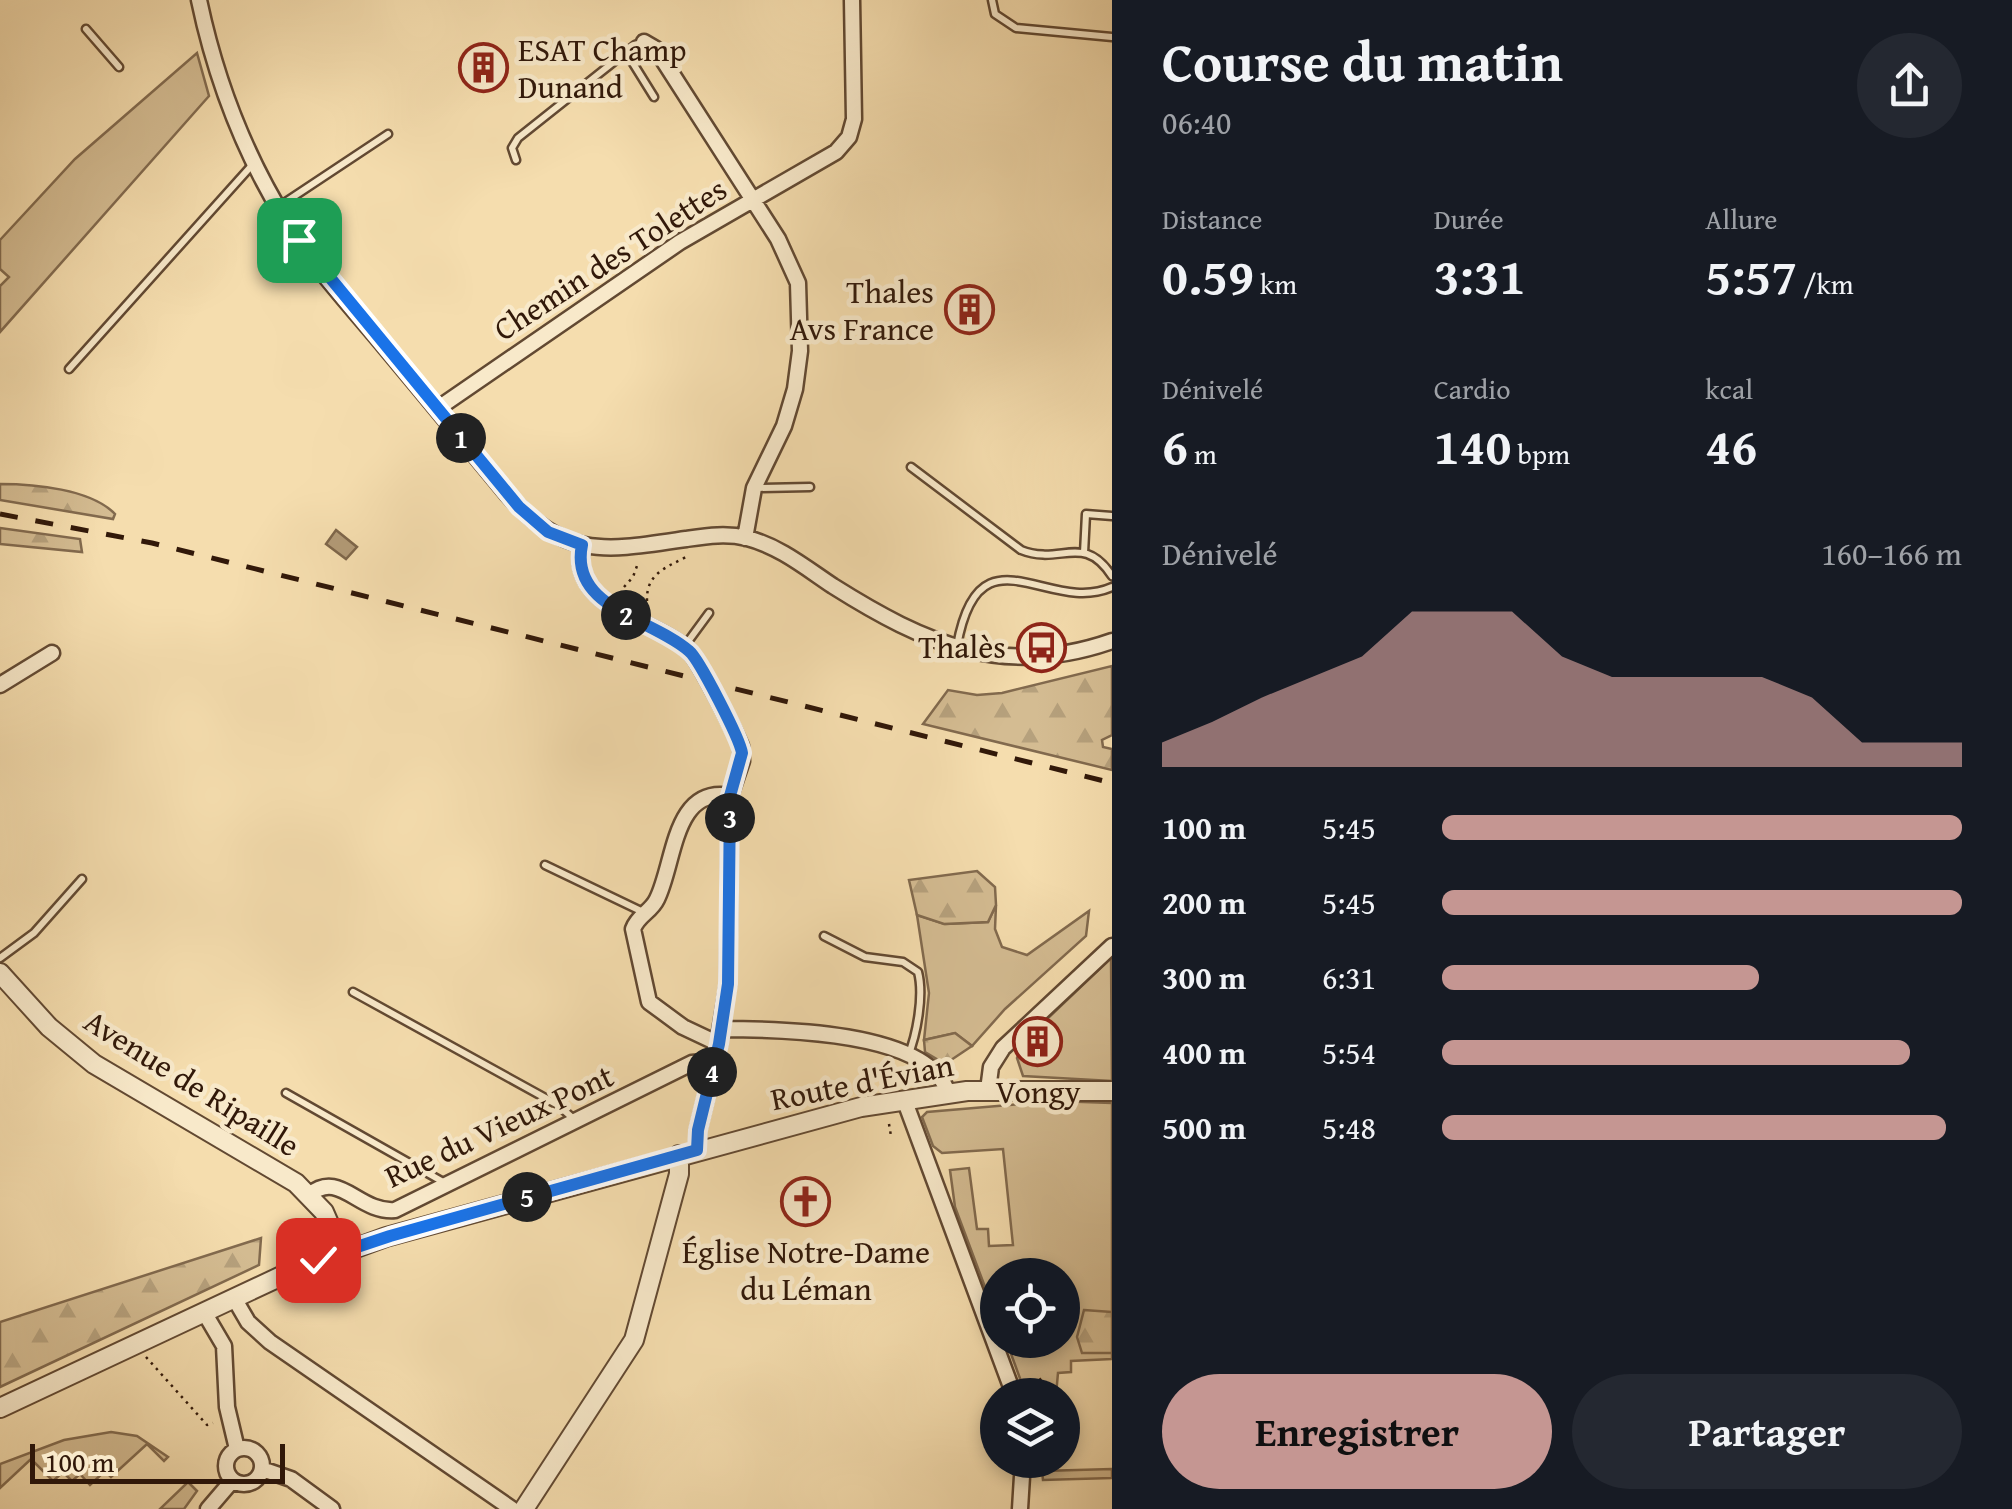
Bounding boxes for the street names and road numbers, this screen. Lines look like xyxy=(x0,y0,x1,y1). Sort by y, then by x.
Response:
street label: Chemin des Tolettes xyxy=(484,165,736,352)
street label: Avenue de Ripaille xyxy=(75,997,309,1168)
street label: Route d'Évian xyxy=(767,1041,957,1122)
street label: Rue du Vieux Pont xyxy=(377,1052,621,1199)

